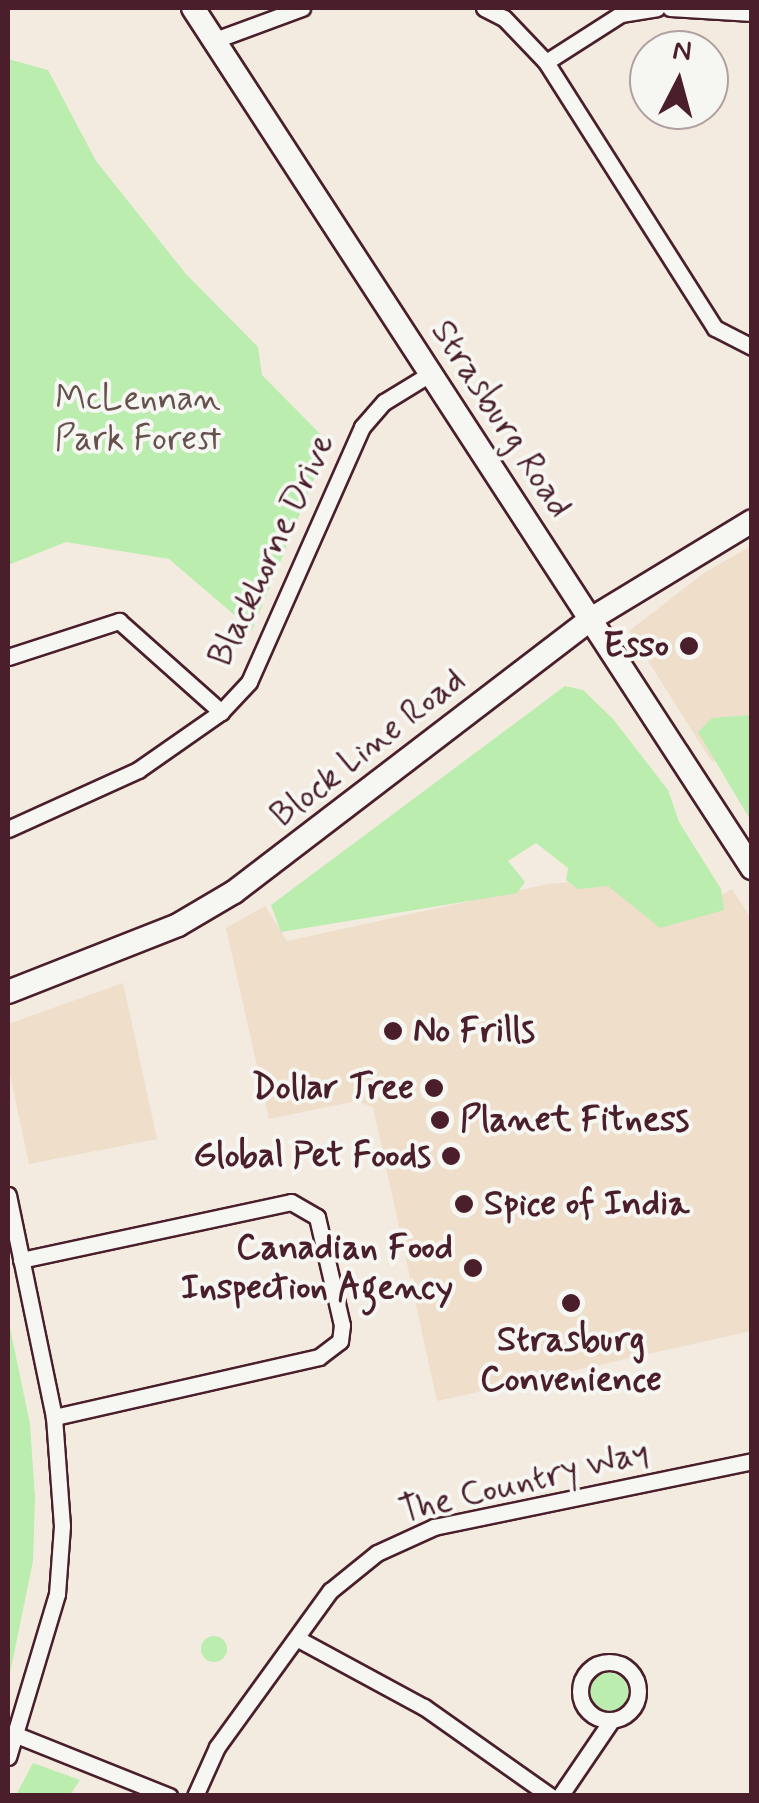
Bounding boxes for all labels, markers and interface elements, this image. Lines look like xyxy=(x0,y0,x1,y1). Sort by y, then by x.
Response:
north arrow xyxy=(629,30,729,130)
text: N xyxy=(671,32,693,71)
street label: Strasburg Road xyxy=(421,312,581,526)
park label: McLennan Park Forest xyxy=(54,378,222,460)
street label: Blackhorne Drive xyxy=(201,429,343,671)
place label: Esso xyxy=(603,625,669,667)
marker: Esso xyxy=(678,635,700,657)
street label: Block Line Road xyxy=(264,660,472,836)
place label: No Frills xyxy=(413,1010,532,1052)
marker: No Frills xyxy=(382,1020,404,1042)
place label: Dollar Tree xyxy=(257,1067,414,1109)
marker: Dollar Tree xyxy=(423,1077,445,1099)
place label: Planet Fitness xyxy=(460,1099,694,1141)
marker: Planet Fitness xyxy=(429,1109,451,1131)
place label: Global Pet Foods xyxy=(196,1135,431,1177)
marker: Global Pet Foods xyxy=(440,1145,462,1167)
place label: Spice of India xyxy=(484,1183,688,1225)
marker: Spice of India xyxy=(453,1193,475,1215)
place label: Canadian Food Inspection Agency xyxy=(192,1227,453,1309)
marker: Canadian Food Inspection Agency xyxy=(462,1257,484,1279)
marker: Strasburg Convenience xyxy=(560,1292,582,1314)
place label: Strasburg Convenience xyxy=(480,1319,662,1401)
street label: The Country Way xyxy=(392,1430,656,1534)

